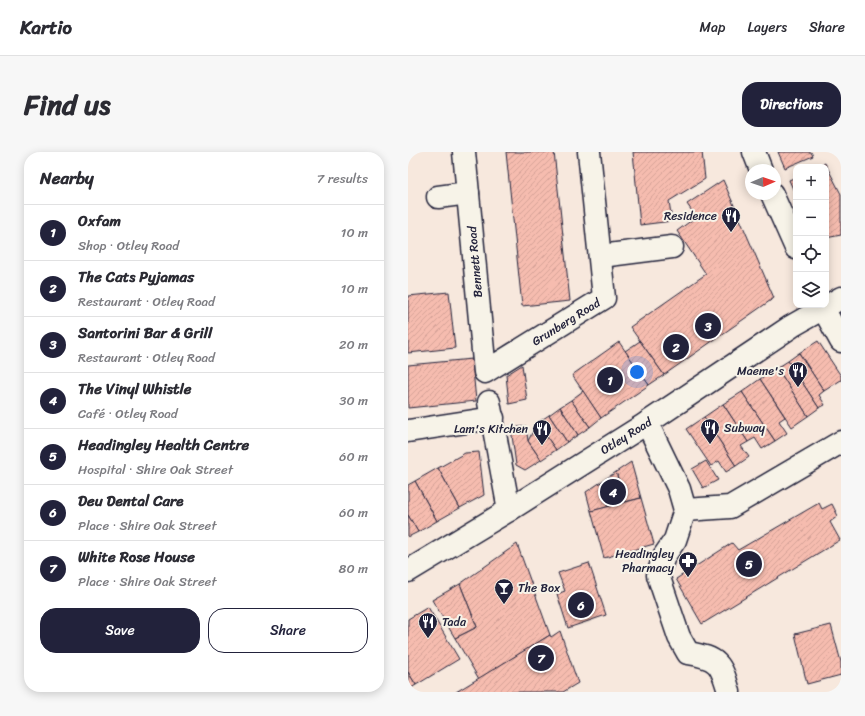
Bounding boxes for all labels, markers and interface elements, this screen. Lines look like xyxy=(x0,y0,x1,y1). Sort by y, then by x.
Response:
text: Kartio xyxy=(20,11,72,44)
text: Map xyxy=(700,15,725,40)
text: Layers xyxy=(747,15,787,40)
text: Share xyxy=(809,15,845,40)
text: Find us xyxy=(24,80,111,129)
button: Directions xyxy=(742,82,841,127)
text: Nearby xyxy=(40,163,94,193)
north arrow xyxy=(745,164,781,200)
map controls xyxy=(793,164,829,308)
button: + xyxy=(793,164,829,200)
text: 7 results xyxy=(317,167,368,190)
button: − xyxy=(793,200,829,236)
place label: Residence xyxy=(664,205,717,227)
restaurant icon: Residence xyxy=(720,205,742,233)
text: Oxfam xyxy=(78,208,121,234)
text: 1 xyxy=(50,221,56,244)
text: 10 m xyxy=(341,221,368,244)
street label: Bennett Road xyxy=(461,224,489,299)
text: Shop · Otley Road xyxy=(78,234,179,257)
button: locate xyxy=(793,236,829,272)
text: The Cats Pyjamas xyxy=(78,264,194,290)
button: layers xyxy=(793,272,829,308)
text: 2 xyxy=(49,277,57,300)
text: 10 m xyxy=(341,277,368,300)
text: Restaurant · Otley Road xyxy=(78,290,215,313)
street label: Grunberg Road xyxy=(527,292,605,352)
pin: 3 xyxy=(695,311,721,341)
text: Santorini Bar & Grill xyxy=(78,320,212,346)
pin: 2 xyxy=(663,332,689,362)
text: 3 xyxy=(49,333,57,356)
text: 20 m xyxy=(339,333,368,356)
text: Restaurant · Otley Road xyxy=(78,346,215,369)
place label: Maeme's xyxy=(737,360,784,382)
restaurant icon: Maeme's xyxy=(787,360,809,388)
your location xyxy=(627,362,647,382)
pin: 1 xyxy=(597,365,623,395)
text: The Vinyl Whistle xyxy=(78,376,191,402)
text: 4 xyxy=(49,389,57,412)
text: 30 m xyxy=(339,389,368,412)
text: Café · Otley Road xyxy=(78,402,178,425)
street label: Otley Road xyxy=(596,411,658,461)
restaurant icon: Subway xyxy=(699,417,721,445)
place label: Subway xyxy=(724,417,766,439)
place label: Lam's Kitchen xyxy=(454,418,528,440)
restaurant icon: Lam's Kitchen xyxy=(531,418,553,446)
text: Headingley Health Centre xyxy=(78,432,249,458)
text: 5 xyxy=(49,445,57,468)
text: 60 m xyxy=(339,445,368,468)
text: Hospital · Shire Oak Street xyxy=(78,458,233,481)
pin: 4 xyxy=(600,477,626,507)
text: Deu Dental Care xyxy=(78,488,183,514)
text: 6 xyxy=(49,501,57,524)
text: 60 m xyxy=(339,501,368,524)
text: Place · Shire Oak Street xyxy=(78,514,217,537)
place label: Headingley Pharmacy xyxy=(615,543,675,579)
text: White Rose House xyxy=(78,544,195,570)
pin: 5 xyxy=(736,549,762,579)
pharmacy icon: Headingley Pharmacy xyxy=(677,550,699,578)
text: 7 xyxy=(49,557,57,580)
text: 80 m xyxy=(339,557,368,580)
text: Place · Shire Oak Street xyxy=(78,570,217,593)
bar icon: The Box xyxy=(493,577,515,605)
place label: The Box xyxy=(518,577,561,599)
pin: 6 xyxy=(568,590,594,620)
button: Save xyxy=(40,608,200,653)
button: Share xyxy=(208,608,368,653)
restaurant icon: Tada xyxy=(417,611,439,639)
place label: Tada xyxy=(442,611,467,633)
pin: 7 xyxy=(528,643,554,673)

